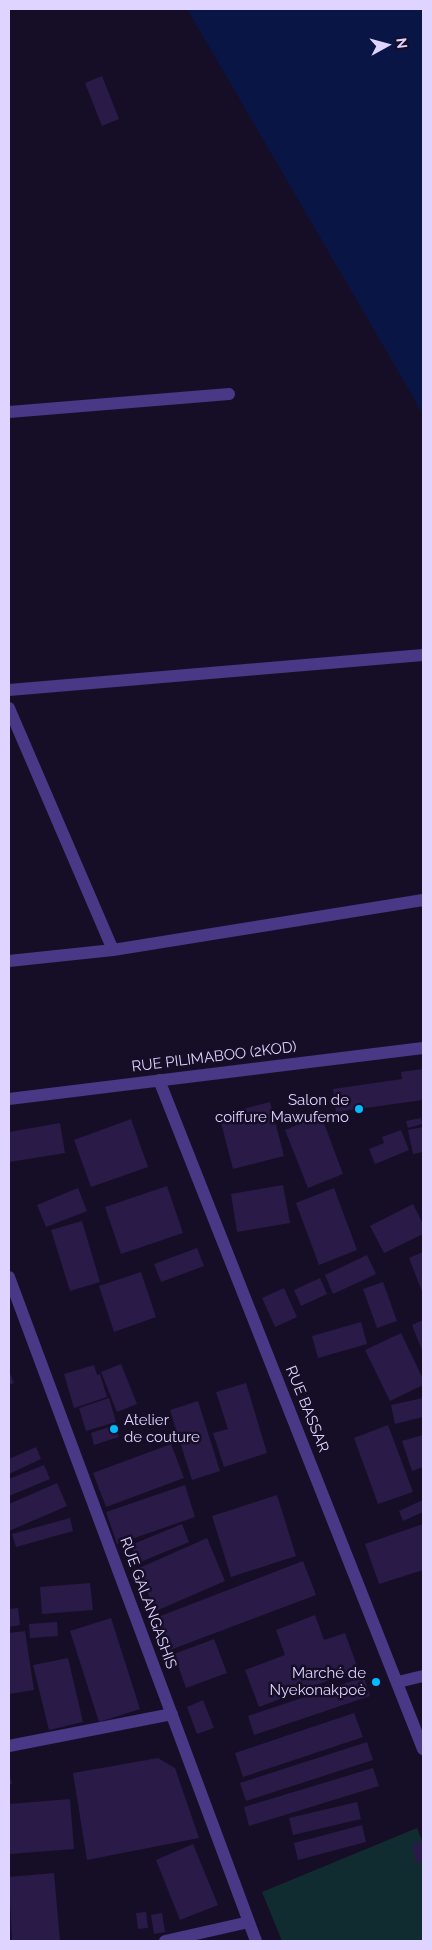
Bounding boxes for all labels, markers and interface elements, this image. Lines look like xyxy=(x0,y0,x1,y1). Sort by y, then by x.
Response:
north arrow xyxy=(362,20,412,70)
text: N xyxy=(393,37,410,49)
street label: RUE PILIMABOO (2KOD) xyxy=(131,1038,297,1076)
place label: Salon de coiffure Mawufemo xyxy=(215,1091,349,1126)
marker: Salon de coiffure Mawufemo xyxy=(353,1103,365,1115)
street label: RUE BASSAR xyxy=(281,1363,333,1455)
place label: Atelier de couture xyxy=(124,1411,200,1446)
marker: Atelier de couture xyxy=(108,1423,120,1435)
street label: RUE GALANGASHIS xyxy=(116,1535,180,1671)
place label: Marché de Nyekonakpoè xyxy=(269,1664,366,1699)
marker: Marché de Nyekonakpoè xyxy=(370,1676,382,1688)

